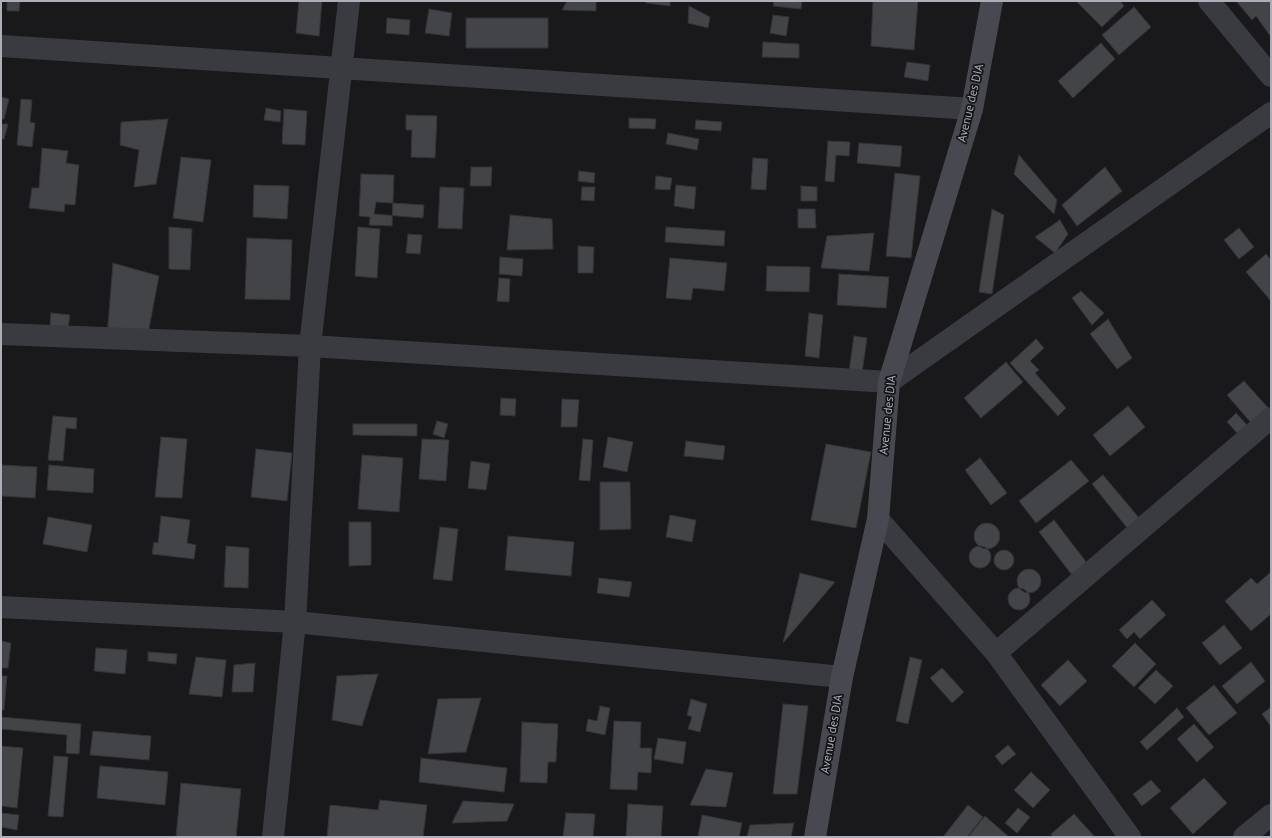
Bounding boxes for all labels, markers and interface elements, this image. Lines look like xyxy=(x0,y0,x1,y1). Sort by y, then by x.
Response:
street label: Avenue des DIA xyxy=(955,62,987,144)
street label: Avenue des DIA xyxy=(877,375,899,455)
street label: Avenue des DIA xyxy=(818,693,846,775)

